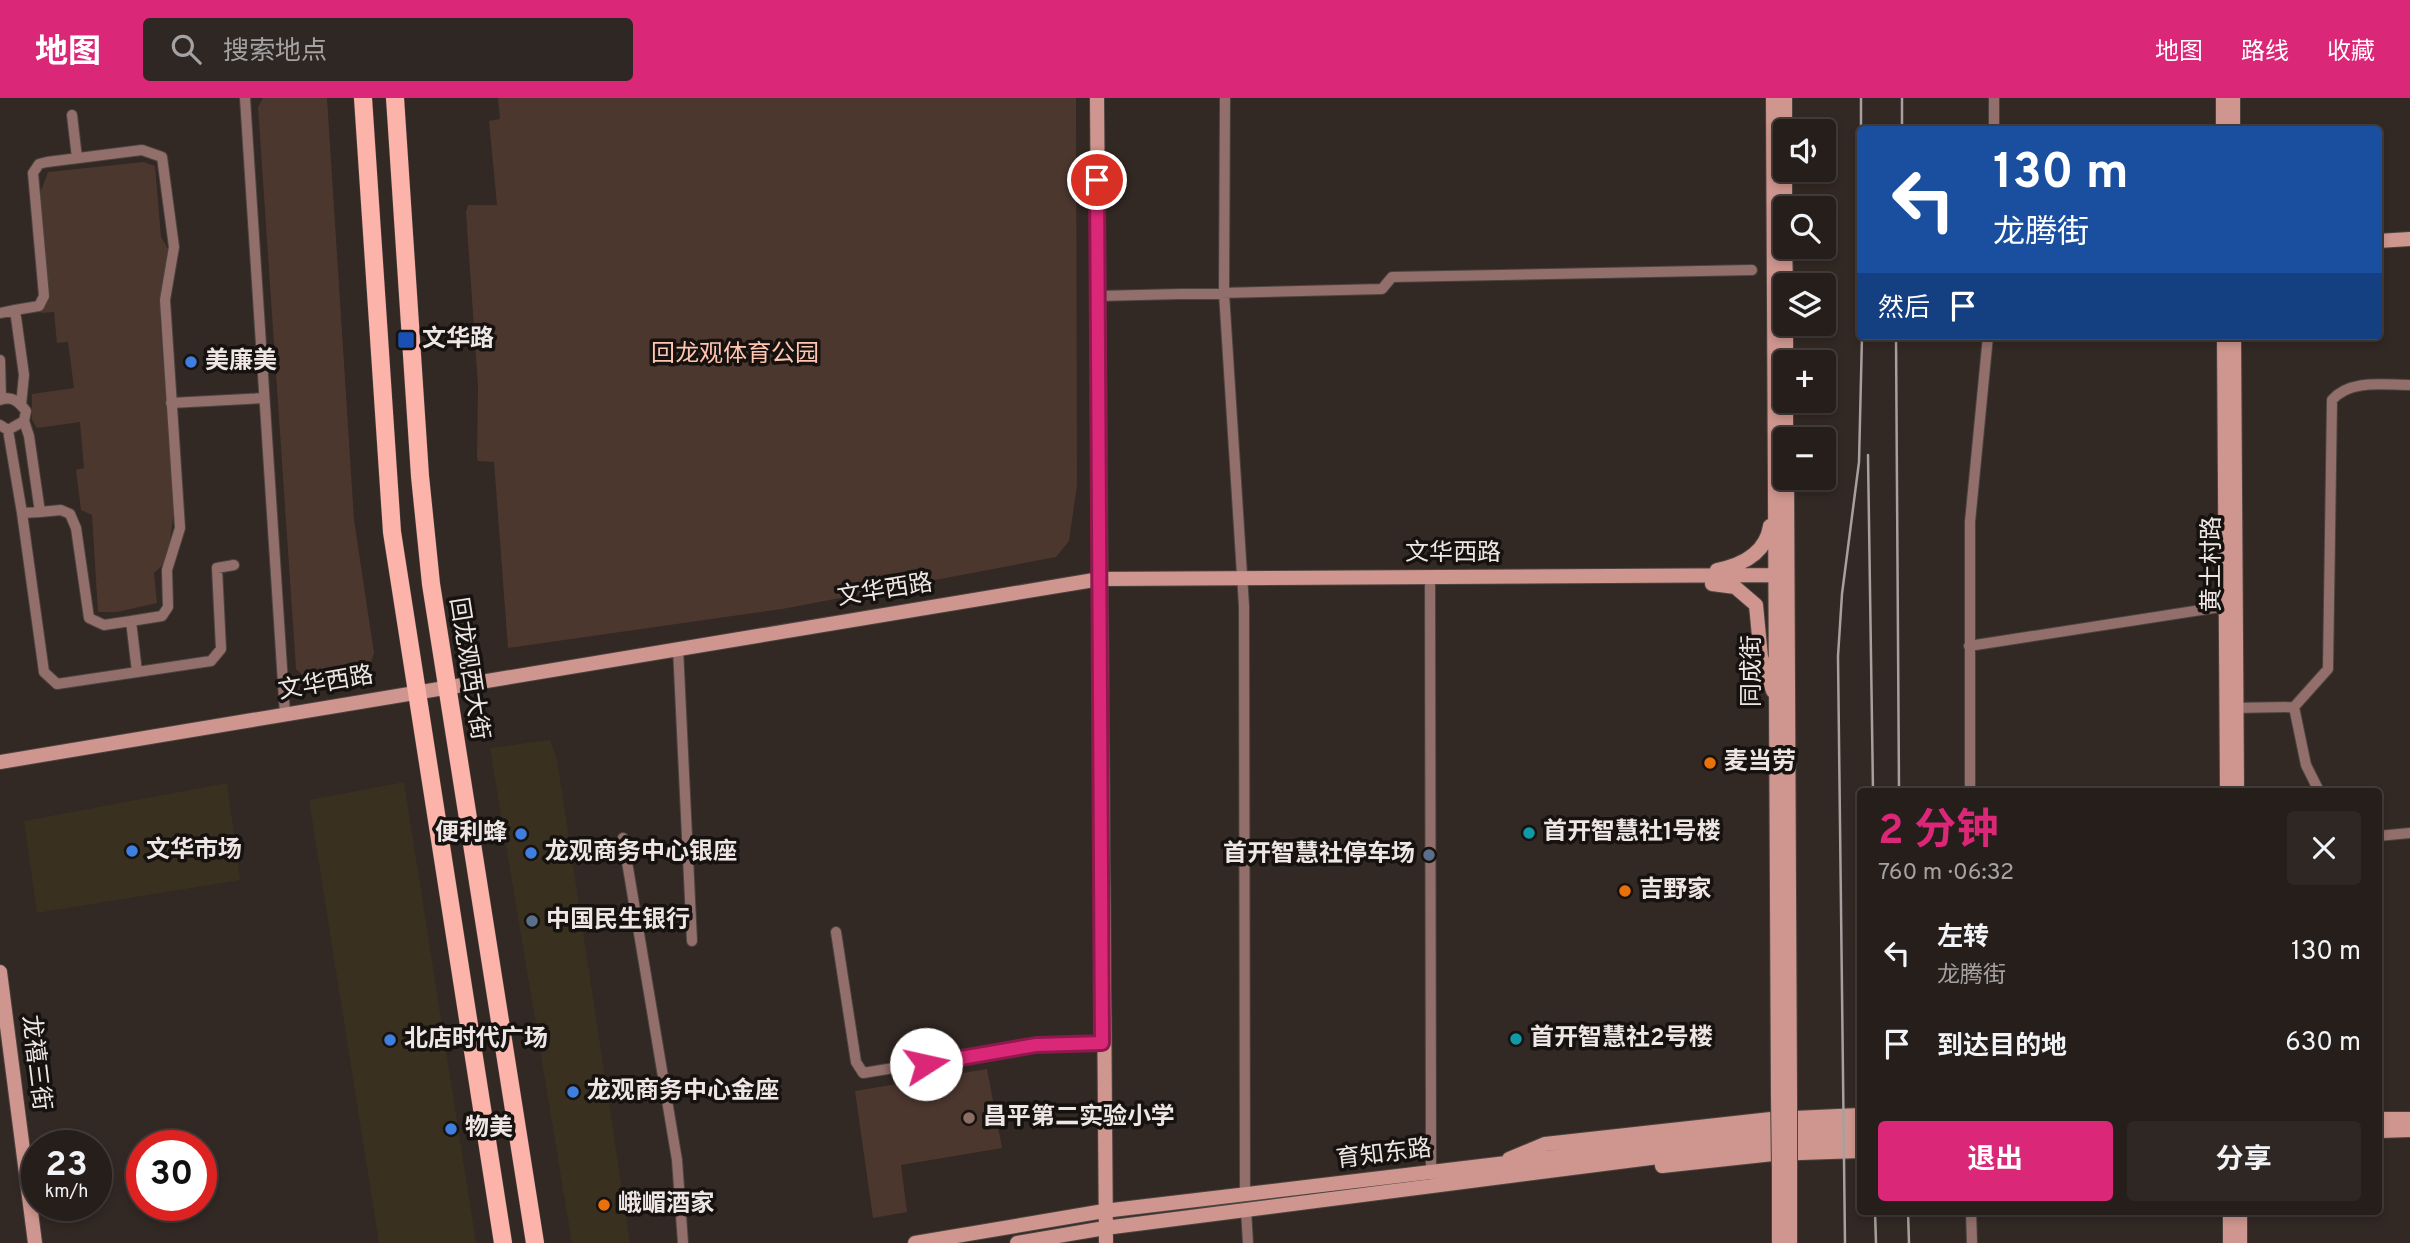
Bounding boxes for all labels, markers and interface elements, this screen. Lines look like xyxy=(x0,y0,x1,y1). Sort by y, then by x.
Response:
search box xyxy=(143,18,633,81)
icon: search xyxy=(167,30,205,68)
text: 地图 xyxy=(35,33,101,75)
text: 搜索地点 xyxy=(223,36,327,69)
text: 地图 xyxy=(2155,38,2203,68)
text: 路线 xyxy=(2241,38,2289,68)
text: 收藏 xyxy=(2327,38,2375,68)
map controls xyxy=(1773,119,1836,490)
button: sound xyxy=(1773,119,1836,182)
text: 130 m xyxy=(1993,144,2129,206)
pin xyxy=(1067,150,1127,210)
icon: left xyxy=(1878,154,1969,245)
icon: arrive xyxy=(1078,161,1116,199)
button: search xyxy=(1773,196,1836,259)
text: 龙腾街 xyxy=(1993,214,2089,254)
button: layers xyxy=(1773,273,1836,336)
icon: arrive xyxy=(1944,287,1982,325)
text: 然后 xyxy=(1878,293,1930,326)
place label: 文华路 xyxy=(422,325,494,355)
marker: 文华路 xyxy=(396,330,416,350)
park label: 回龙观体育公园 xyxy=(651,340,819,370)
place label: 美廉美 xyxy=(205,347,277,377)
button: + xyxy=(1773,350,1836,413)
marker: 美廉美 xyxy=(183,354,199,370)
button: − xyxy=(1773,427,1836,490)
street label: 黄土村路 xyxy=(2198,516,2228,612)
street label: 文华西路 xyxy=(1405,539,1501,569)
street label: 文华西路 xyxy=(835,569,935,613)
street label: 回龙观西大街 xyxy=(442,596,494,742)
street label: 同成街 xyxy=(1738,635,1768,707)
street label: 文华西路 xyxy=(276,661,376,707)
place label: 麦当劳 xyxy=(1724,748,1796,778)
marker: 麦当劳 xyxy=(1702,755,1718,771)
text: 2 分钟 xyxy=(1878,806,1998,859)
button: close xyxy=(2287,811,2361,885)
place label: 首开智慧社1号楼 xyxy=(1543,818,1721,848)
place label: 便利蜂 xyxy=(435,819,507,849)
marker: 首开智慧社1号楼 xyxy=(1521,825,1537,841)
marker: 便利蜂 xyxy=(513,826,529,842)
place label: 文华市场 xyxy=(146,836,242,866)
place label: 龙观商务中心银座 xyxy=(545,838,737,868)
place label: 首开智慧社停车场 xyxy=(1223,840,1415,870)
marker: 文华市场 xyxy=(124,843,140,859)
marker: 龙观商务中心银座 xyxy=(523,845,539,861)
marker: 首开智慧社停车场 xyxy=(1421,847,1437,863)
text: 760 m · 06:32 xyxy=(1878,859,2014,888)
place label: 吉野家 xyxy=(1639,876,1711,906)
marker: 吉野家 xyxy=(1617,883,1633,899)
place label: 中国民生银行 xyxy=(546,906,690,936)
marker: 中国民生银行 xyxy=(524,913,540,929)
text: 左转 xyxy=(1937,922,1989,955)
icon: left xyxy=(1878,934,1916,972)
text: 130 m xyxy=(2291,936,2361,969)
text: 龙腾街 xyxy=(1937,962,2006,991)
street label: 龙禧三街 xyxy=(14,1014,56,1112)
place label: 首开智慧社2号楼 xyxy=(1530,1024,1713,1054)
place label: 北店时代广场 xyxy=(404,1025,548,1055)
icon: arrive xyxy=(1878,1025,1916,1063)
position arrow xyxy=(889,1027,963,1101)
text: 630 m xyxy=(2285,1027,2361,1060)
marker: 首开智慧社2号楼 xyxy=(1508,1031,1524,1047)
text: 到达目的地 xyxy=(1937,1031,2067,1064)
marker: 北店时代广场 xyxy=(382,1032,398,1048)
place label: 龙观商务中心金座 xyxy=(587,1077,779,1107)
marker: 龙观商务中心金座 xyxy=(565,1084,581,1100)
place label: 昌平第二实验小学 xyxy=(983,1103,1175,1133)
marker: 昌平第二实验小学 xyxy=(961,1110,977,1126)
place label: 物美 xyxy=(465,1114,513,1144)
marker: 物美 xyxy=(443,1121,459,1137)
button: 退出 xyxy=(1878,1121,2113,1201)
button: 分享 xyxy=(2127,1121,2361,1201)
speed limit sign: 30 xyxy=(126,1130,217,1221)
street label: 育知东路 xyxy=(1335,1134,1433,1176)
text: 23 xyxy=(45,1144,88,1188)
text: km/h xyxy=(45,1181,88,1204)
place label: 峨嵋酒家 xyxy=(618,1190,714,1220)
marker: 峨嵋酒家 xyxy=(596,1197,612,1213)

